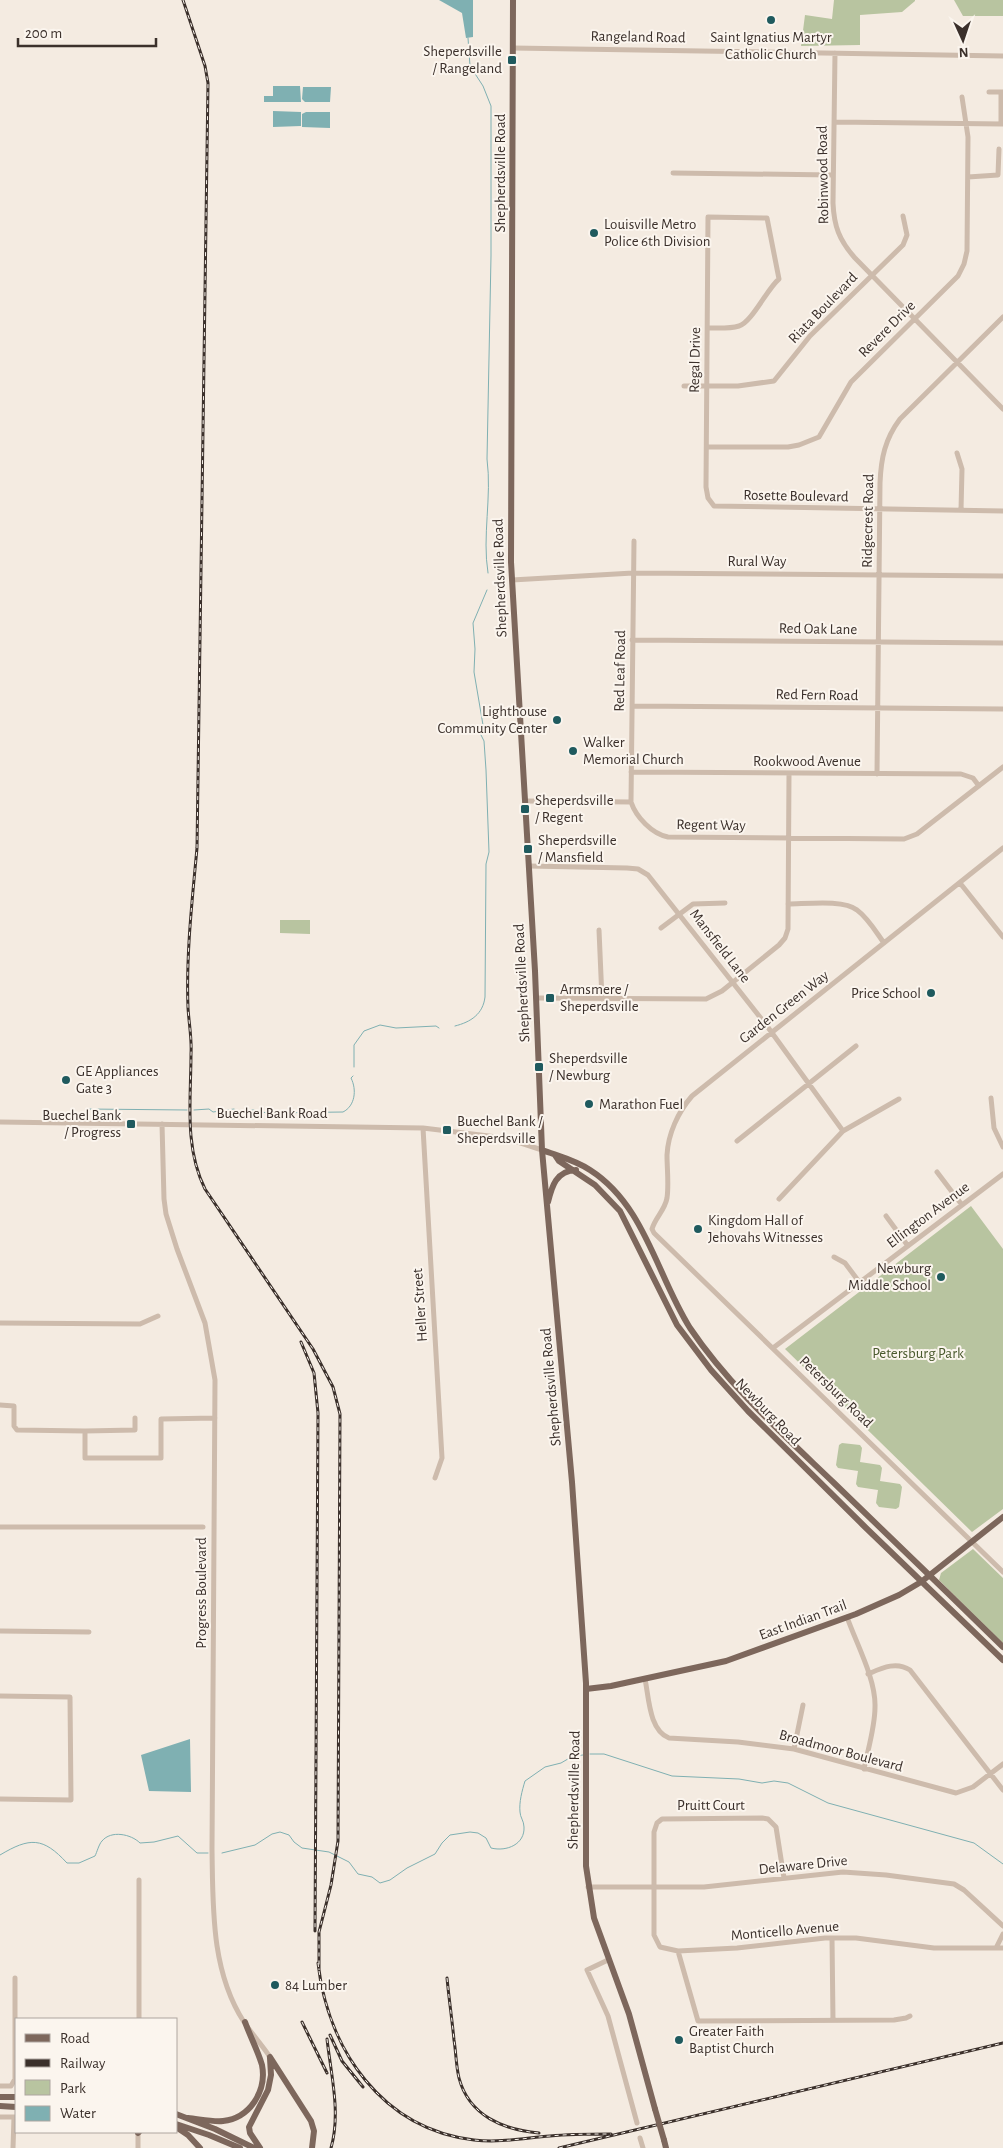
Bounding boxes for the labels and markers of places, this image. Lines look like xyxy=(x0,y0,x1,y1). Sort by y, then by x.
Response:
marker: Saint Ignatius Martyr Catholic Church xyxy=(765,14,777,26)
place label: Saint Ignatius Martyr Catholic Church xyxy=(710,30,832,62)
place label: Sheperdsville / Rangeland xyxy=(423,44,502,76)
marker: Sheperdsville / Rangeland xyxy=(506,54,518,66)
place label: Louisville Metro Police 6th Division xyxy=(604,217,711,249)
marker: Louisville Metro Police 6th Division xyxy=(588,227,600,239)
place label: Lighthouse Community Center xyxy=(437,704,547,736)
marker: Lighthouse Community Center xyxy=(551,714,563,726)
place label: Walker Memorial Church xyxy=(583,735,684,767)
marker: Walker Memorial Church xyxy=(567,745,579,757)
place label: Sheperdsville / Regent xyxy=(535,793,614,825)
marker: Sheperdsville / Regent xyxy=(519,803,531,815)
place label: Sheperdsville / Mansfield xyxy=(538,833,617,865)
marker: Sheperdsville / Mansfield xyxy=(522,843,534,855)
place label: Armsmere / Sheperdsville xyxy=(560,982,639,1014)
place label: Price School xyxy=(851,986,921,1001)
marker: Price School xyxy=(925,987,937,999)
marker: Armsmere / Sheperdsville xyxy=(544,992,556,1004)
place label: Sheperdsville / Newburg xyxy=(549,1051,628,1083)
marker: Sheperdsville / Newburg xyxy=(533,1061,545,1073)
place label: GE Appliances Gate 3 xyxy=(76,1064,158,1096)
marker: GE Appliances Gate 3 xyxy=(60,1074,72,1086)
place label: Marathon Fuel xyxy=(599,1097,683,1112)
marker: Marathon Fuel xyxy=(583,1098,595,1110)
place label: Buechel Bank / Progress xyxy=(42,1108,121,1140)
place label: Buechel Bank / Sheperdsville xyxy=(457,1114,543,1146)
marker: Buechel Bank / Progress xyxy=(125,1118,137,1130)
marker: Buechel Bank / Sheperdsville xyxy=(441,1124,453,1136)
place label: Kingdom Hall of Jehovahs Witnesses xyxy=(708,1213,823,1245)
marker: Kingdom Hall of Jehovahs Witnesses xyxy=(692,1223,704,1235)
place label: Newburg Middle School xyxy=(848,1261,932,1293)
marker: Newburg Middle School xyxy=(935,1271,947,1283)
place label: 84 Lumber xyxy=(285,1978,347,1993)
marker: 84 Lumber xyxy=(269,1979,281,1991)
place label: Greater Faith Baptist Church xyxy=(689,2024,774,2056)
marker: Greater Faith Baptist Church xyxy=(673,2034,685,2046)

